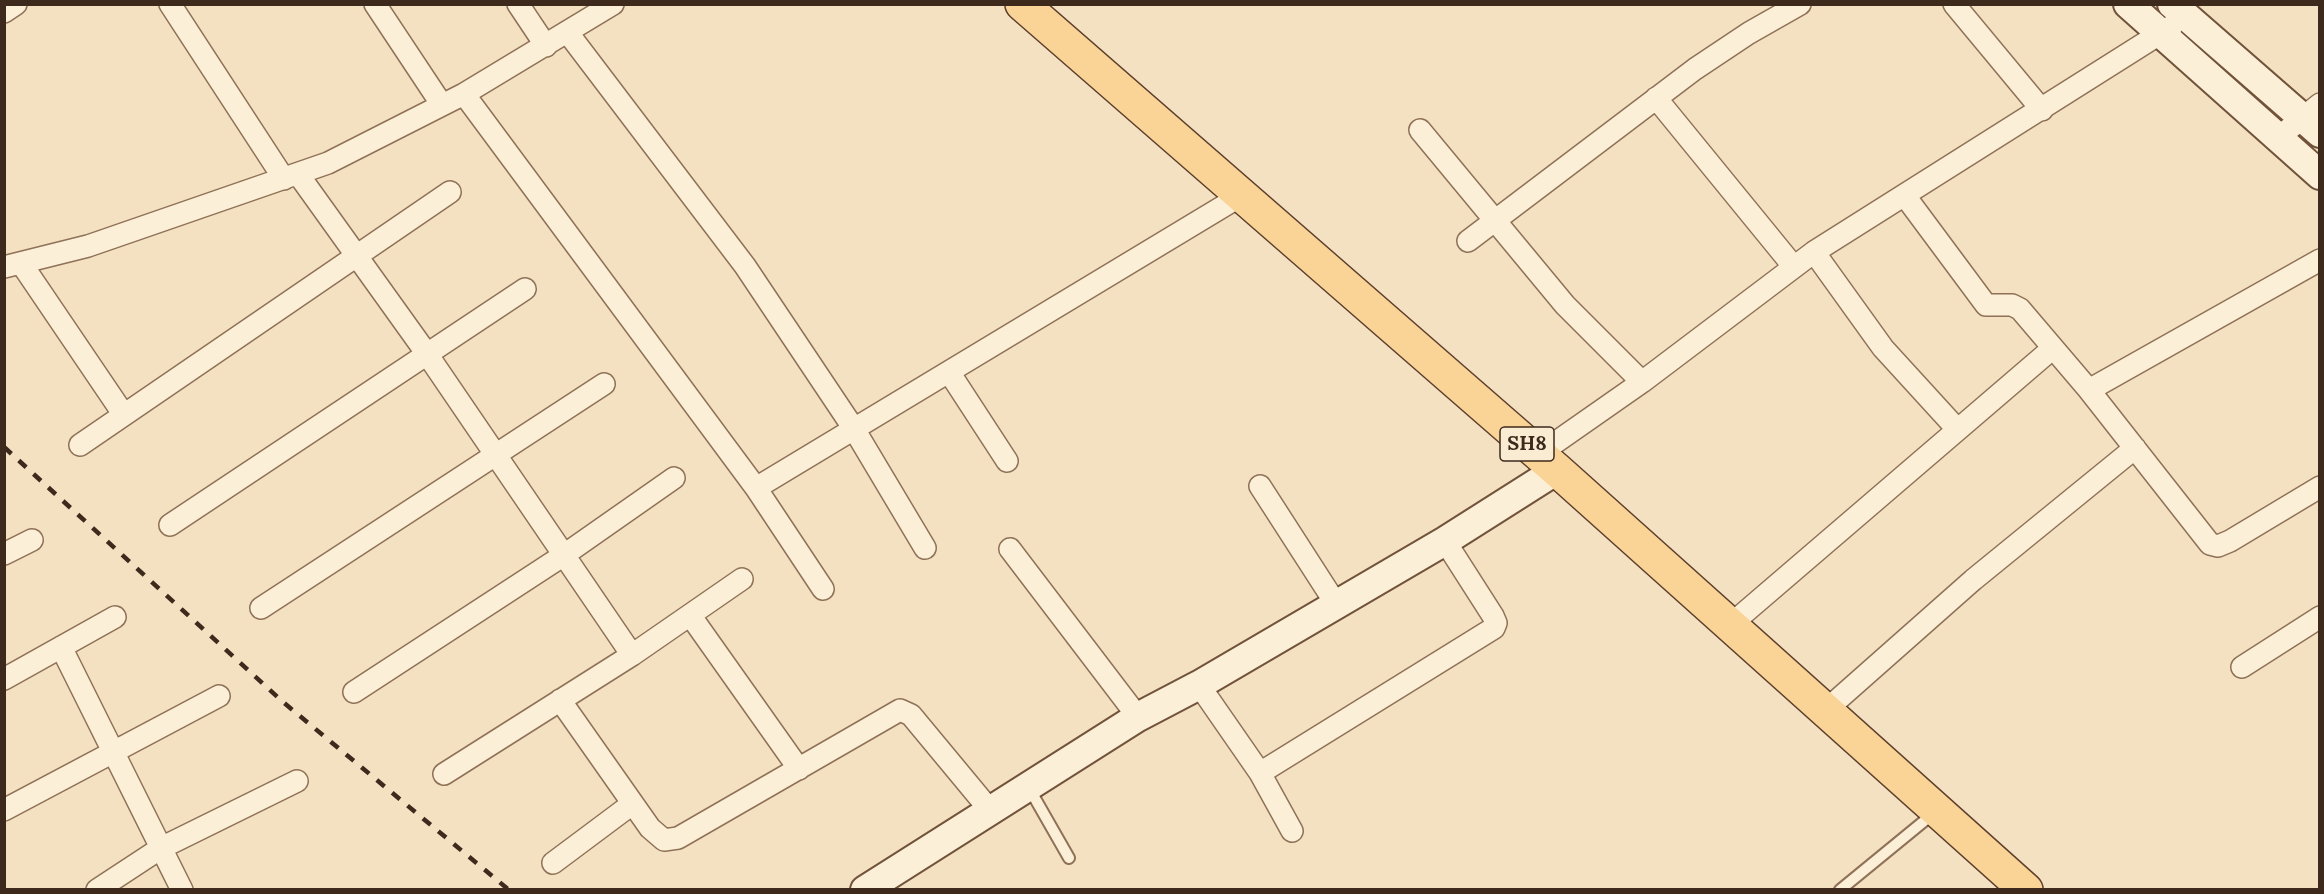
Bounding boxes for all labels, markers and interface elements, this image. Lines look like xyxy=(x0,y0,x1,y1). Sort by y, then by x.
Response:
road number: SH8 xyxy=(1500,427,1554,461)

